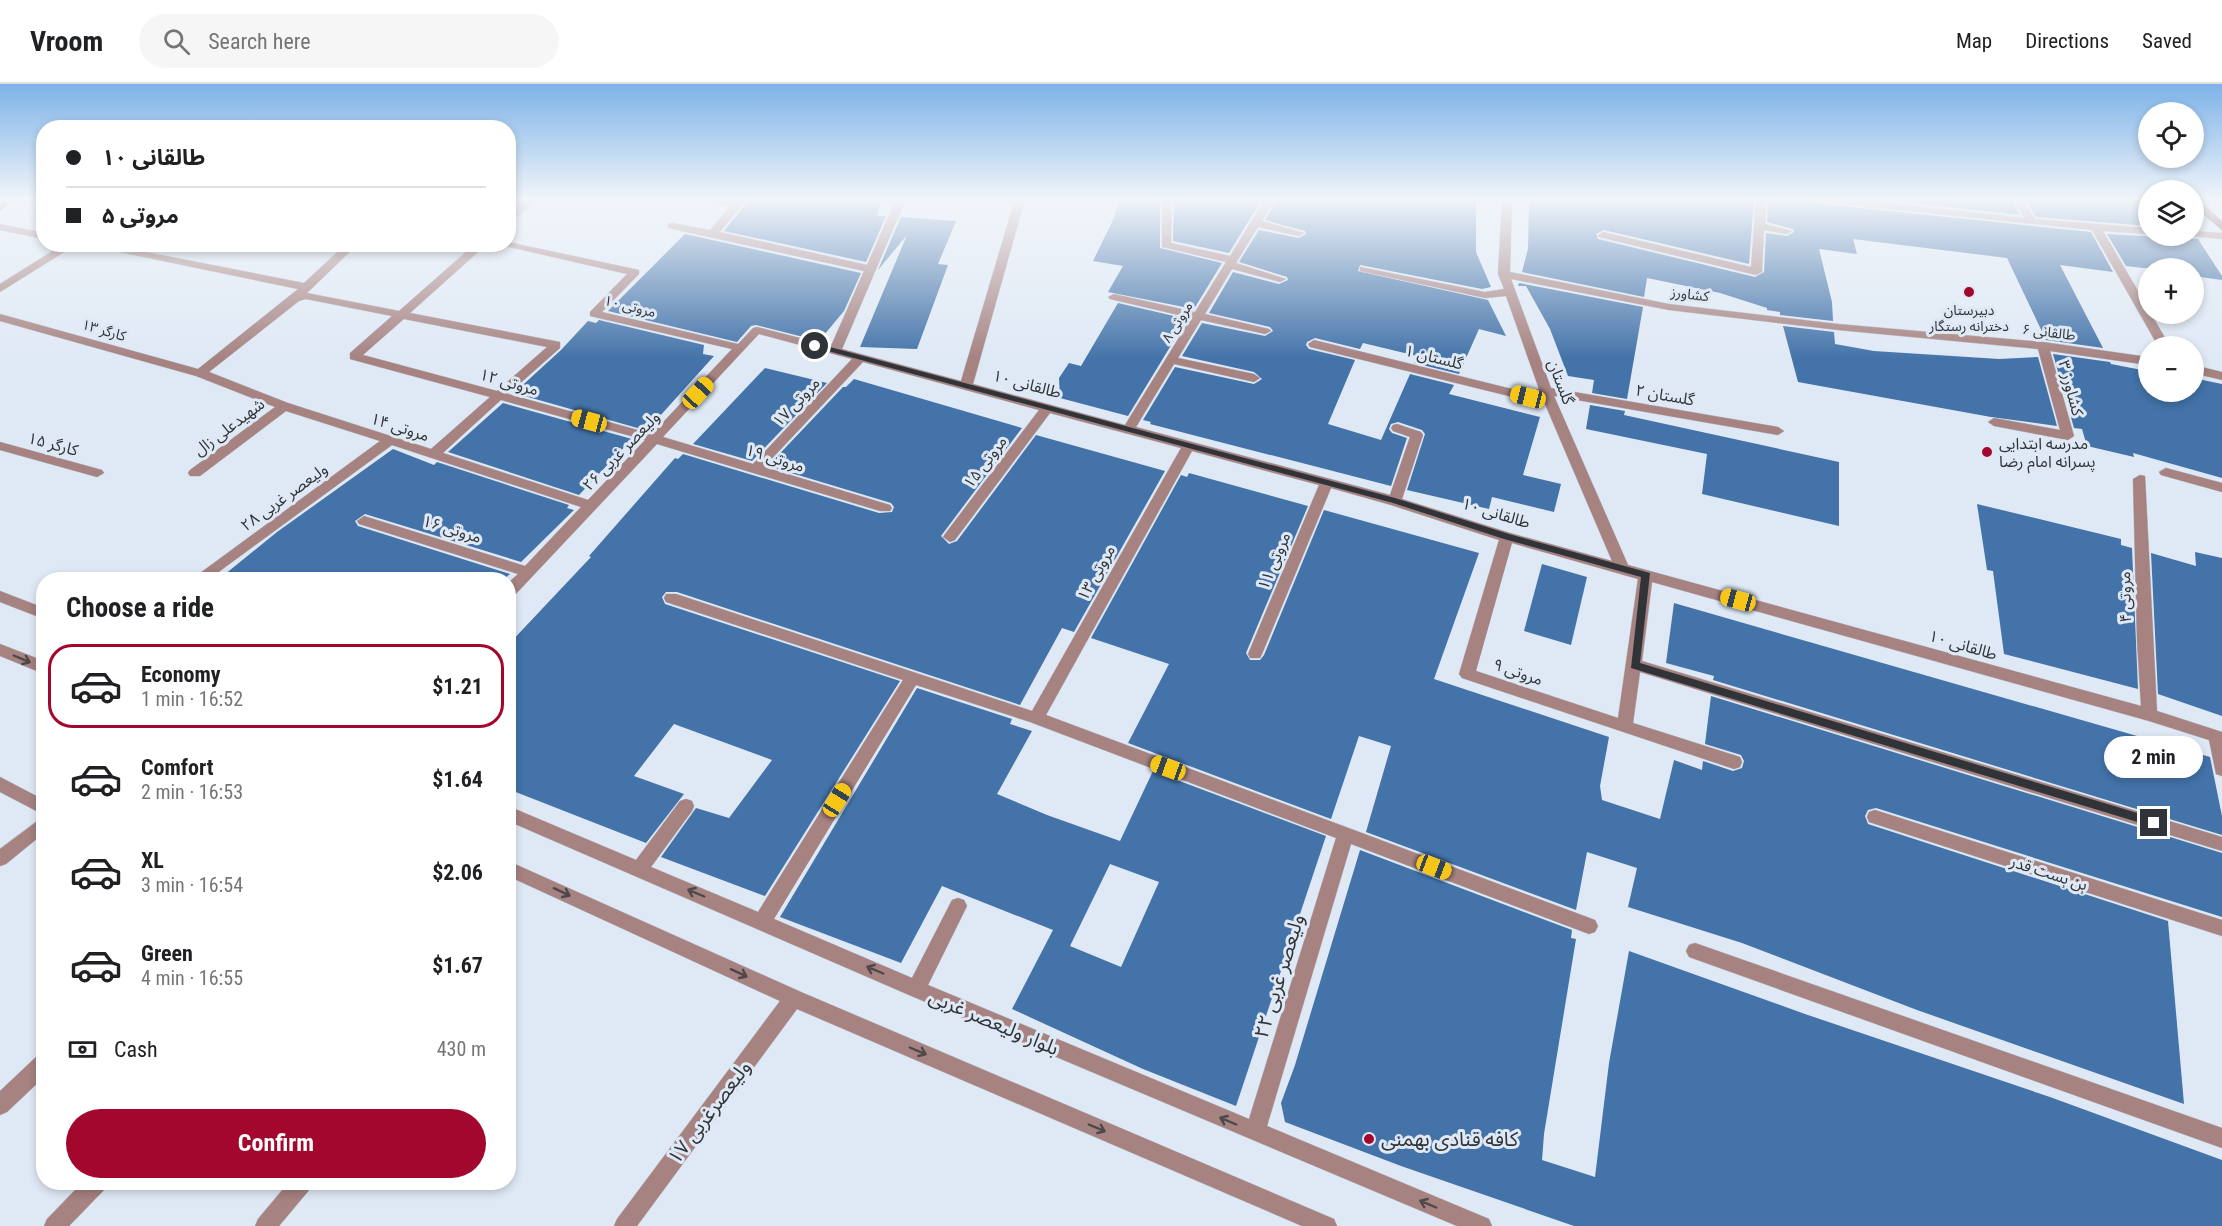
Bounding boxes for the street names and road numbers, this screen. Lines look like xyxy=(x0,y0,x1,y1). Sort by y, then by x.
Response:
street label: کشاورز xyxy=(1669,284,1710,305)
street label: مروتی ۱۰ xyxy=(602,292,658,321)
street label: مروتی ۸ xyxy=(1158,299,1197,346)
street label: کارگر ۱۳ xyxy=(80,316,128,345)
street label: طالقانی ۶ xyxy=(2021,321,2077,344)
street label: گلستان ۱ xyxy=(1403,341,1466,374)
street label: گلستان xyxy=(1544,357,1578,408)
street label: کشاورز ۳ xyxy=(2055,358,2088,418)
street label: مروتی ۱۲ xyxy=(477,365,541,399)
street label: طالقانی ۱۰ xyxy=(991,366,1064,402)
street label: مروتی ۱۷ xyxy=(768,373,824,431)
street label: گلستان ۲ xyxy=(1634,380,1696,410)
street label: شهیدعلی زال xyxy=(190,394,269,461)
street label: ولیعصر غربی ۲۶ xyxy=(578,407,664,495)
street label: مروتی ۱۴ xyxy=(368,409,432,445)
street label: کارگر ۱۵ xyxy=(26,428,81,460)
street label: مروتی ۱۵ xyxy=(959,432,1011,492)
street label: مروتی ۱۹ xyxy=(743,440,807,476)
street label: ولیعصر غربی ۲۸ xyxy=(237,459,331,535)
street label: طالقانی ۱۰ xyxy=(1460,494,1533,532)
street label: مروتی ۱۶ xyxy=(420,511,484,547)
street label: مروتی ۱۱ xyxy=(1253,529,1295,593)
street label: مروتی ۱۳ xyxy=(1073,542,1119,604)
street label: مروتی ۴ xyxy=(2115,571,2135,623)
street label: طالقانی ۱۰ xyxy=(1927,626,2000,664)
street label: مروتی ۹ xyxy=(1491,655,1545,689)
street label: بن بست قدر xyxy=(2007,851,2090,894)
street label: ولیعصر غربی ۲۲ xyxy=(1249,911,1309,1041)
street label: بلوار ولیعصر غربی xyxy=(926,984,1062,1060)
street label: ولیعصرغربی ۱۷ xyxy=(662,1056,756,1168)

